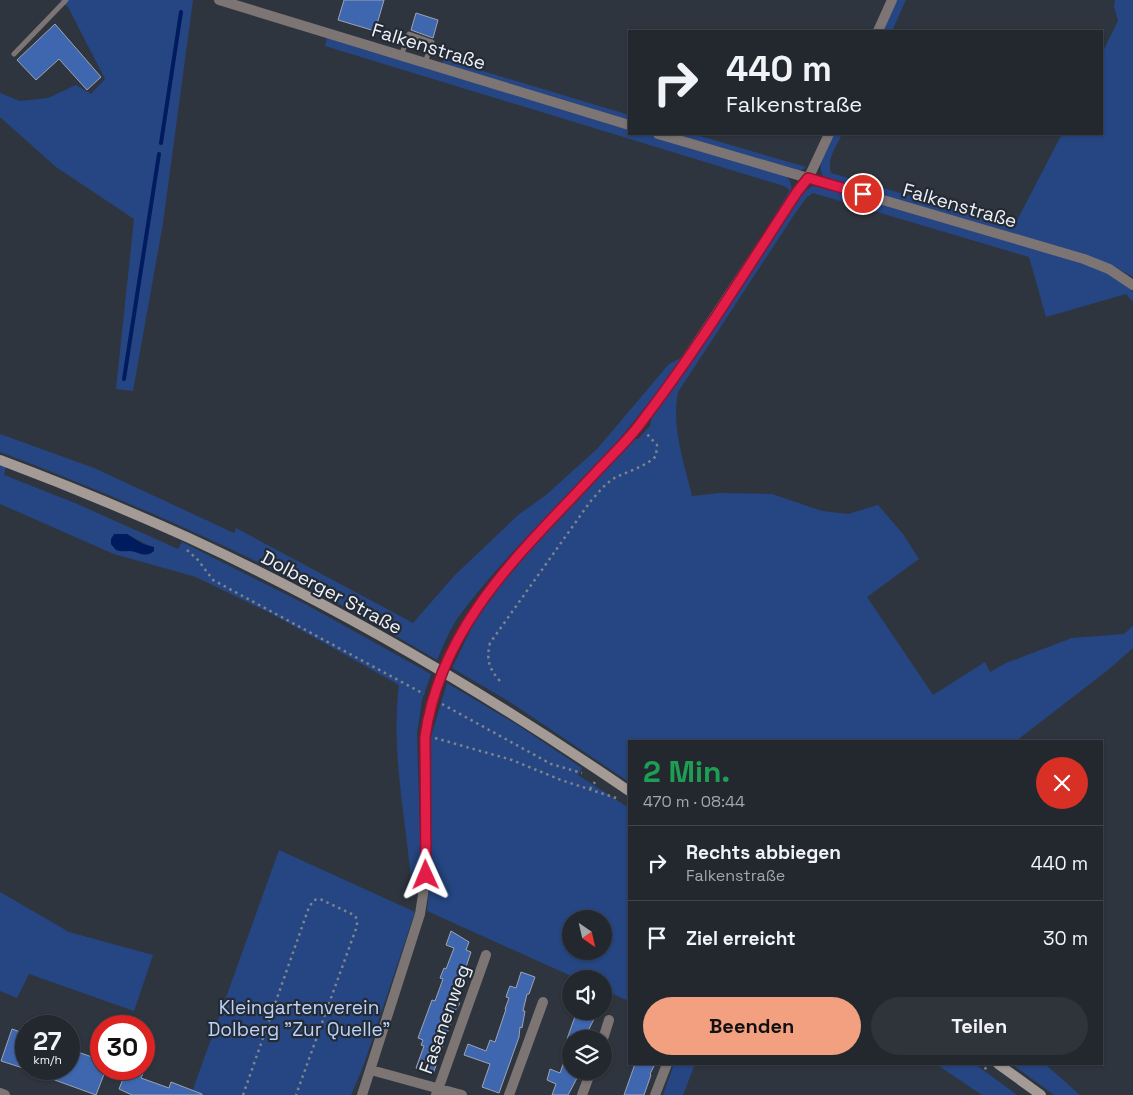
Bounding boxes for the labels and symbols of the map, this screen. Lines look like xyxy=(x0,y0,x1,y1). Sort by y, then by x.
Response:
street label: Falkenstraße xyxy=(369,17,489,76)
pin xyxy=(842,173,884,215)
street label: Falkenstraße xyxy=(900,177,1020,234)
street label: Dolberger Straße xyxy=(257,545,407,640)
position arrow xyxy=(399,848,451,900)
north arrow xyxy=(562,910,612,960)
street label: Fasanenweg xyxy=(413,961,476,1077)
park label: Kleingartenverein Dolberg "Zur Quelle" xyxy=(208,995,390,1042)
speed limit sign: 30 xyxy=(90,1015,155,1080)

